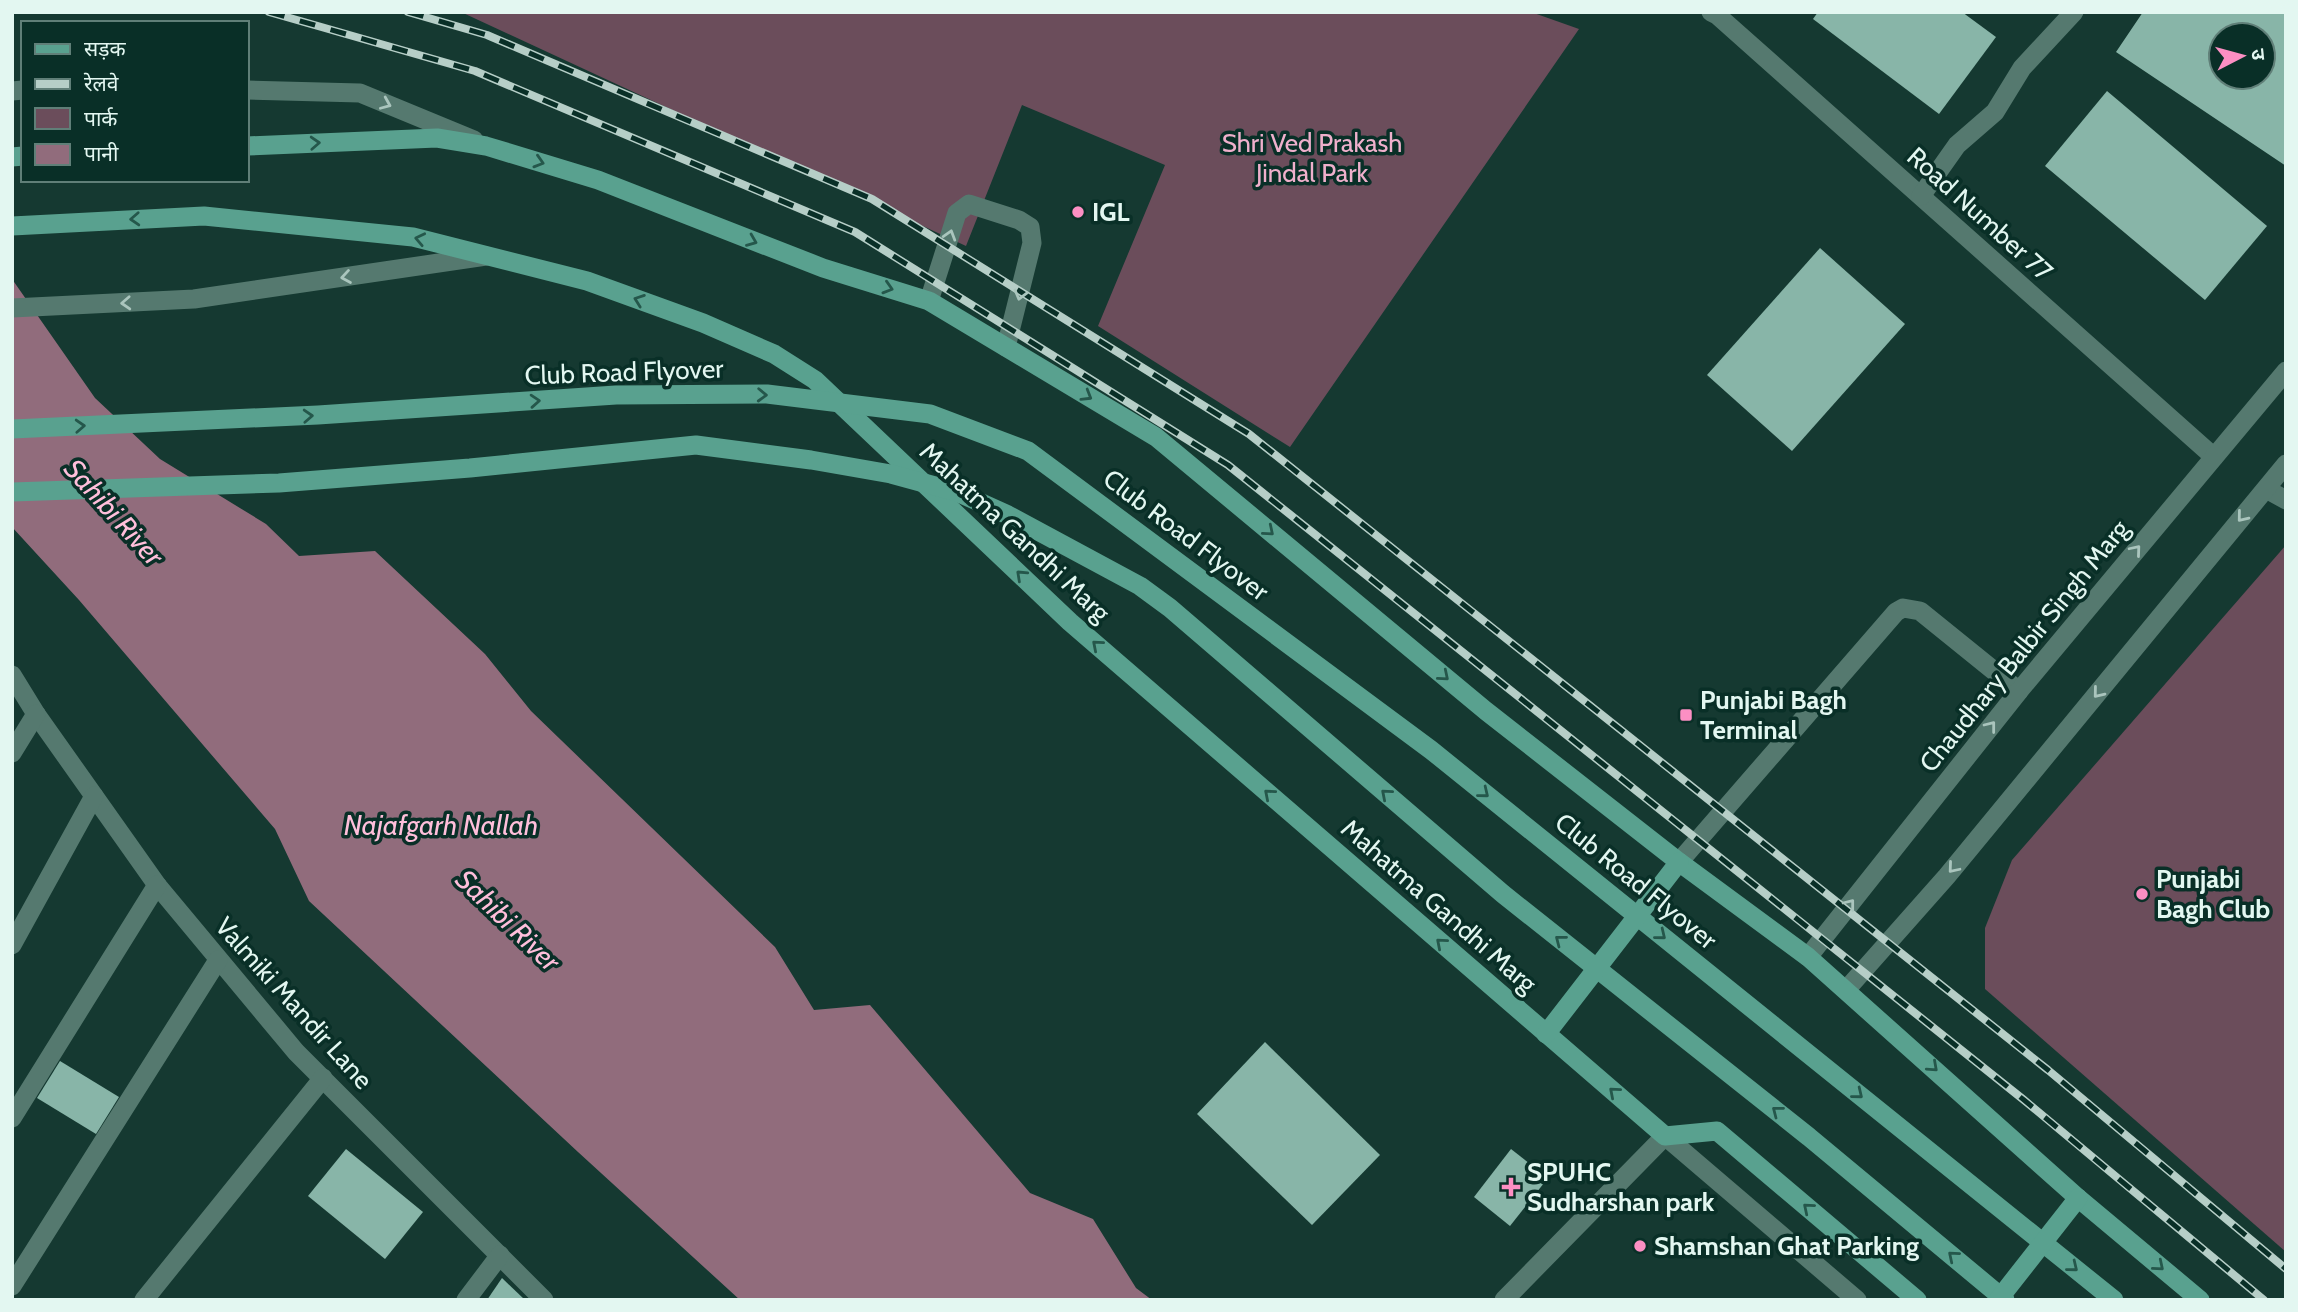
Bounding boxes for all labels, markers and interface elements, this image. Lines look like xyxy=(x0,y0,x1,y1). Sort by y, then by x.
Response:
legend xyxy=(21,21,248,182)
north arrow xyxy=(2207,21,2277,91)
text: सड़क xyxy=(84,36,126,61)
text: उ xyxy=(2246,48,2271,62)
text: रेलवे xyxy=(83,71,119,96)
one-way arrow xyxy=(380,95,392,109)
text: पार्क xyxy=(84,106,118,131)
park label: Shri Ved Prakash Jindal Park xyxy=(1222,127,1402,189)
one-way arrow xyxy=(310,136,321,151)
street label: Road Number 77 xyxy=(1901,140,2059,288)
text: पानी xyxy=(84,141,119,166)
one-way arrow xyxy=(533,153,545,168)
place label: IGL xyxy=(1092,196,1130,228)
marker: IGL xyxy=(1070,204,1086,220)
one-way arrow xyxy=(130,212,141,227)
one-way arrow xyxy=(941,230,956,242)
one-way arrow xyxy=(746,232,758,246)
one-way arrow xyxy=(414,233,426,248)
one-way arrow xyxy=(341,269,352,284)
one-way arrow xyxy=(882,280,894,295)
one-way arrow xyxy=(1014,289,1028,301)
one-way arrow xyxy=(633,294,645,308)
one-way arrow xyxy=(120,295,131,310)
street label: Club Road Flyover xyxy=(524,353,725,391)
one-way arrow xyxy=(757,387,768,402)
one-way arrow xyxy=(1080,387,1093,400)
one-way arrow xyxy=(529,394,540,409)
one-way arrow xyxy=(302,408,313,423)
one-way arrow xyxy=(75,419,86,434)
street label: Mahatma Gandhi Marg xyxy=(913,436,1118,629)
water label: Sahibi River xyxy=(57,452,172,573)
street label: Club Road Flyover xyxy=(1097,462,1276,608)
one-way arrow xyxy=(2238,510,2251,522)
street label: Chaudhary Balbir Singh Marg xyxy=(1912,513,2136,778)
one-way arrow xyxy=(1261,523,1274,535)
one-way arrow xyxy=(2128,546,2140,559)
one-way arrow xyxy=(1016,571,1029,584)
one-way arrow xyxy=(1092,641,1105,653)
one-way arrow xyxy=(1437,668,1449,681)
place label: Punjabi Bagh Terminal xyxy=(1700,684,1847,746)
one-way arrow xyxy=(2094,684,2106,697)
marker: Punjabi Bagh Terminal xyxy=(1678,707,1694,723)
one-way arrow xyxy=(1983,721,1996,733)
one-way arrow xyxy=(1476,785,1489,797)
one-way arrow xyxy=(1265,790,1278,802)
one-way arrow xyxy=(1381,790,1394,802)
street label: Club Road Flyover xyxy=(1549,806,1724,957)
water label: Najafgarh Nallah xyxy=(344,808,538,842)
street label: Mahatma Gandhi Marg xyxy=(1335,812,1544,1000)
one-way arrow xyxy=(1949,860,1961,873)
water label: Sahibi River xyxy=(449,862,568,979)
place label: Punjabi Bagh Club xyxy=(2156,863,2270,925)
marker: Punjabi Bagh Club xyxy=(2134,886,2150,902)
one-way arrow xyxy=(1842,899,1855,912)
street label: Valmiki Mandir Lane xyxy=(208,911,380,1095)
one-way arrow xyxy=(1654,927,1666,940)
one-way arrow xyxy=(1556,936,1569,948)
one-way arrow xyxy=(1437,939,1450,951)
one-way arrow xyxy=(1924,1059,1937,1072)
one-way arrow xyxy=(1850,1085,1862,1098)
one-way arrow xyxy=(1609,1088,1622,1100)
one-way arrow xyxy=(1773,1107,1785,1120)
place label: SPUHC Sudharshan park xyxy=(1527,1156,1715,1218)
marker: SPUHC Sudharshan park xyxy=(1501,1177,1521,1197)
one-way arrow xyxy=(1804,1204,1816,1217)
place label: Shamshan Ghat Parking xyxy=(1654,1230,1919,1262)
marker: Shamshan Ghat Parking xyxy=(1632,1238,1648,1254)
one-way arrow xyxy=(1948,1252,1961,1264)
one-way arrow xyxy=(2151,1257,2164,1270)
one-way arrow xyxy=(2064,1259,2077,1271)

